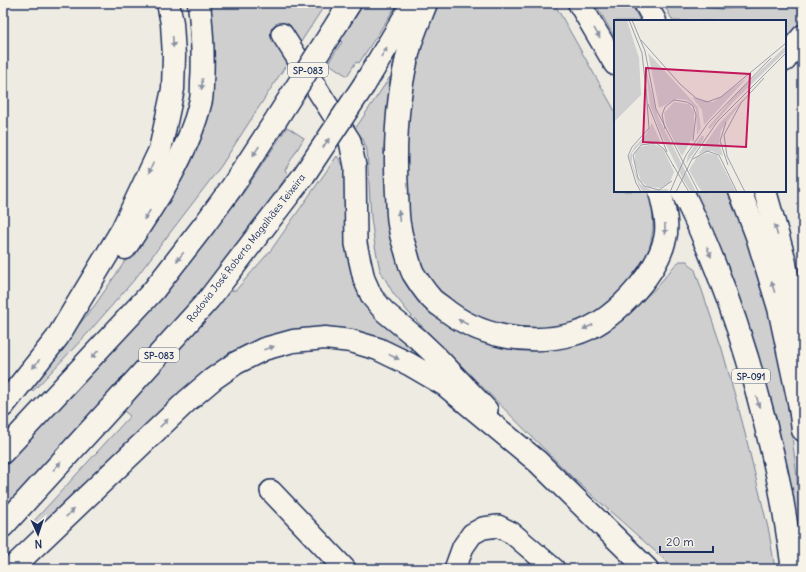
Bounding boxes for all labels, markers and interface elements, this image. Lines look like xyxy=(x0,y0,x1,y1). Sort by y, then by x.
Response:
inset map xyxy=(614,20,786,192)
one-way arrow xyxy=(593,28,601,38)
one-way arrow xyxy=(169,36,176,48)
one-way arrow xyxy=(381,46,388,58)
road number: SP-083 xyxy=(288,63,328,77)
one-way arrow xyxy=(198,78,205,90)
one-way arrow xyxy=(322,138,330,148)
one-way arrow xyxy=(252,146,260,156)
one-way arrow xyxy=(148,163,154,174)
street label: Rodovia José Roberto Magalhães Teixeira xyxy=(184,171,308,325)
one-way arrow xyxy=(143,210,151,220)
one-way arrow xyxy=(395,210,402,222)
one-way arrow xyxy=(662,223,669,235)
one-way arrow xyxy=(773,224,779,236)
one-way arrow xyxy=(706,246,713,258)
one-way arrow xyxy=(176,251,185,262)
one-way arrow xyxy=(770,281,776,293)
one-way arrow xyxy=(457,319,469,325)
one-way arrow xyxy=(583,324,594,330)
one-way arrow xyxy=(263,345,275,351)
road number: SP-083 xyxy=(139,348,179,362)
one-way arrow xyxy=(90,349,99,359)
one-way arrow xyxy=(389,354,400,360)
one-way arrow xyxy=(32,359,40,370)
road number: SP-091 xyxy=(732,369,770,383)
one-way arrow xyxy=(756,396,762,408)
one-way arrow xyxy=(159,418,169,428)
one-way arrow xyxy=(53,461,62,471)
one-way arrow xyxy=(65,508,75,518)
north arrow xyxy=(18,514,58,554)
scale bar xyxy=(660,528,713,554)
text: 20 m xyxy=(666,534,694,549)
text: N xyxy=(34,537,43,551)

